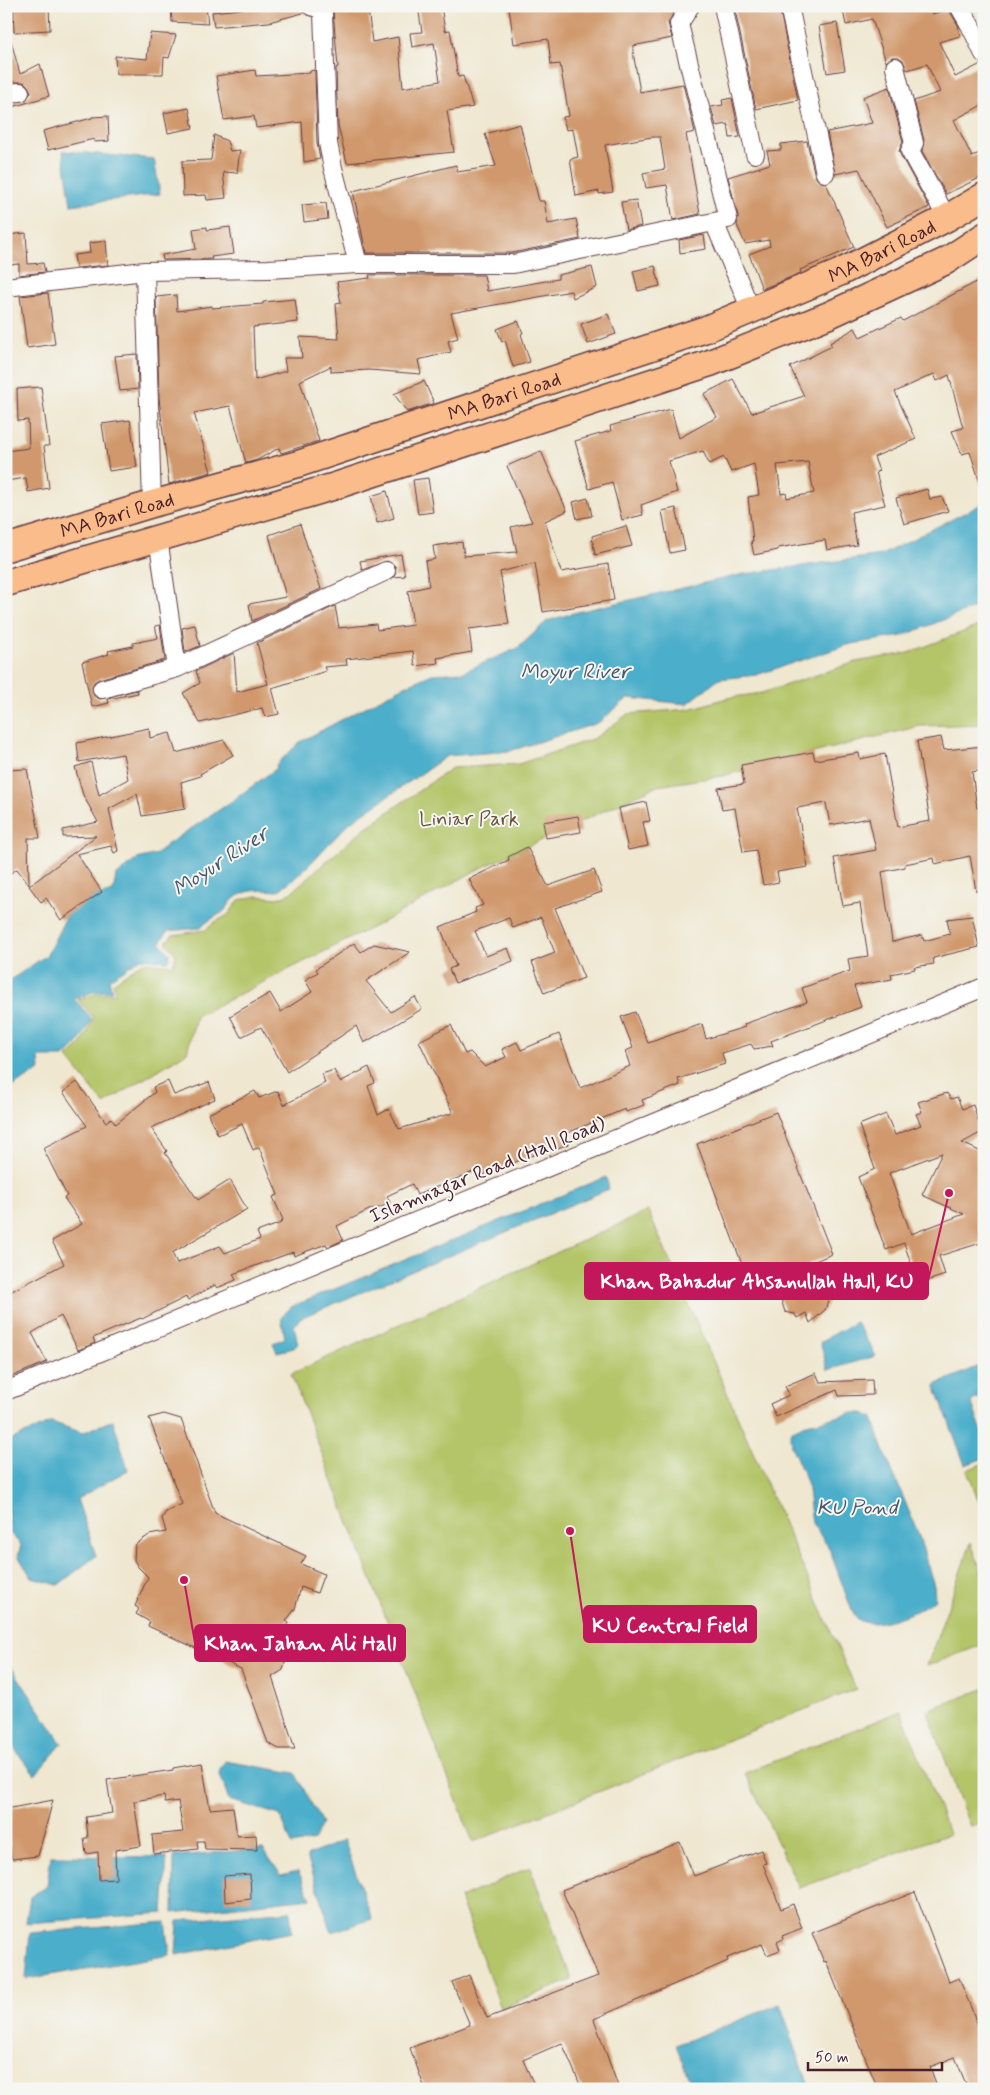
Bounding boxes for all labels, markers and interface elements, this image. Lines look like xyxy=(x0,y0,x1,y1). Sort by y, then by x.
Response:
street label: MA Bari Road xyxy=(825,214,941,291)
street label: MA Bari Road xyxy=(445,366,565,428)
street label: MA Bari Road xyxy=(57,487,177,546)
water label: Moyur River xyxy=(521,658,633,686)
park label: Liniar Park xyxy=(419,806,519,833)
water label: Moyur River xyxy=(167,819,277,903)
street label: Islamnagar Road (Hall Road) xyxy=(366,1111,610,1232)
callout: Khan Bahadur Ahsanullah Hall, KU xyxy=(585,1263,928,1299)
text: Khan Bahadur Ahsanullah Hall, KU xyxy=(600,1268,914,1296)
water label: KU Pond xyxy=(817,1494,900,1522)
callout: KU Central Field xyxy=(584,1606,756,1642)
text: KU Central Field xyxy=(592,1612,748,1640)
callout: Khan Jahan Ali Hall xyxy=(195,1625,405,1661)
text: Khan Jahan Ali Hall xyxy=(204,1630,396,1658)
scale bar xyxy=(808,2040,941,2072)
text: 50 m xyxy=(815,2048,849,2068)

